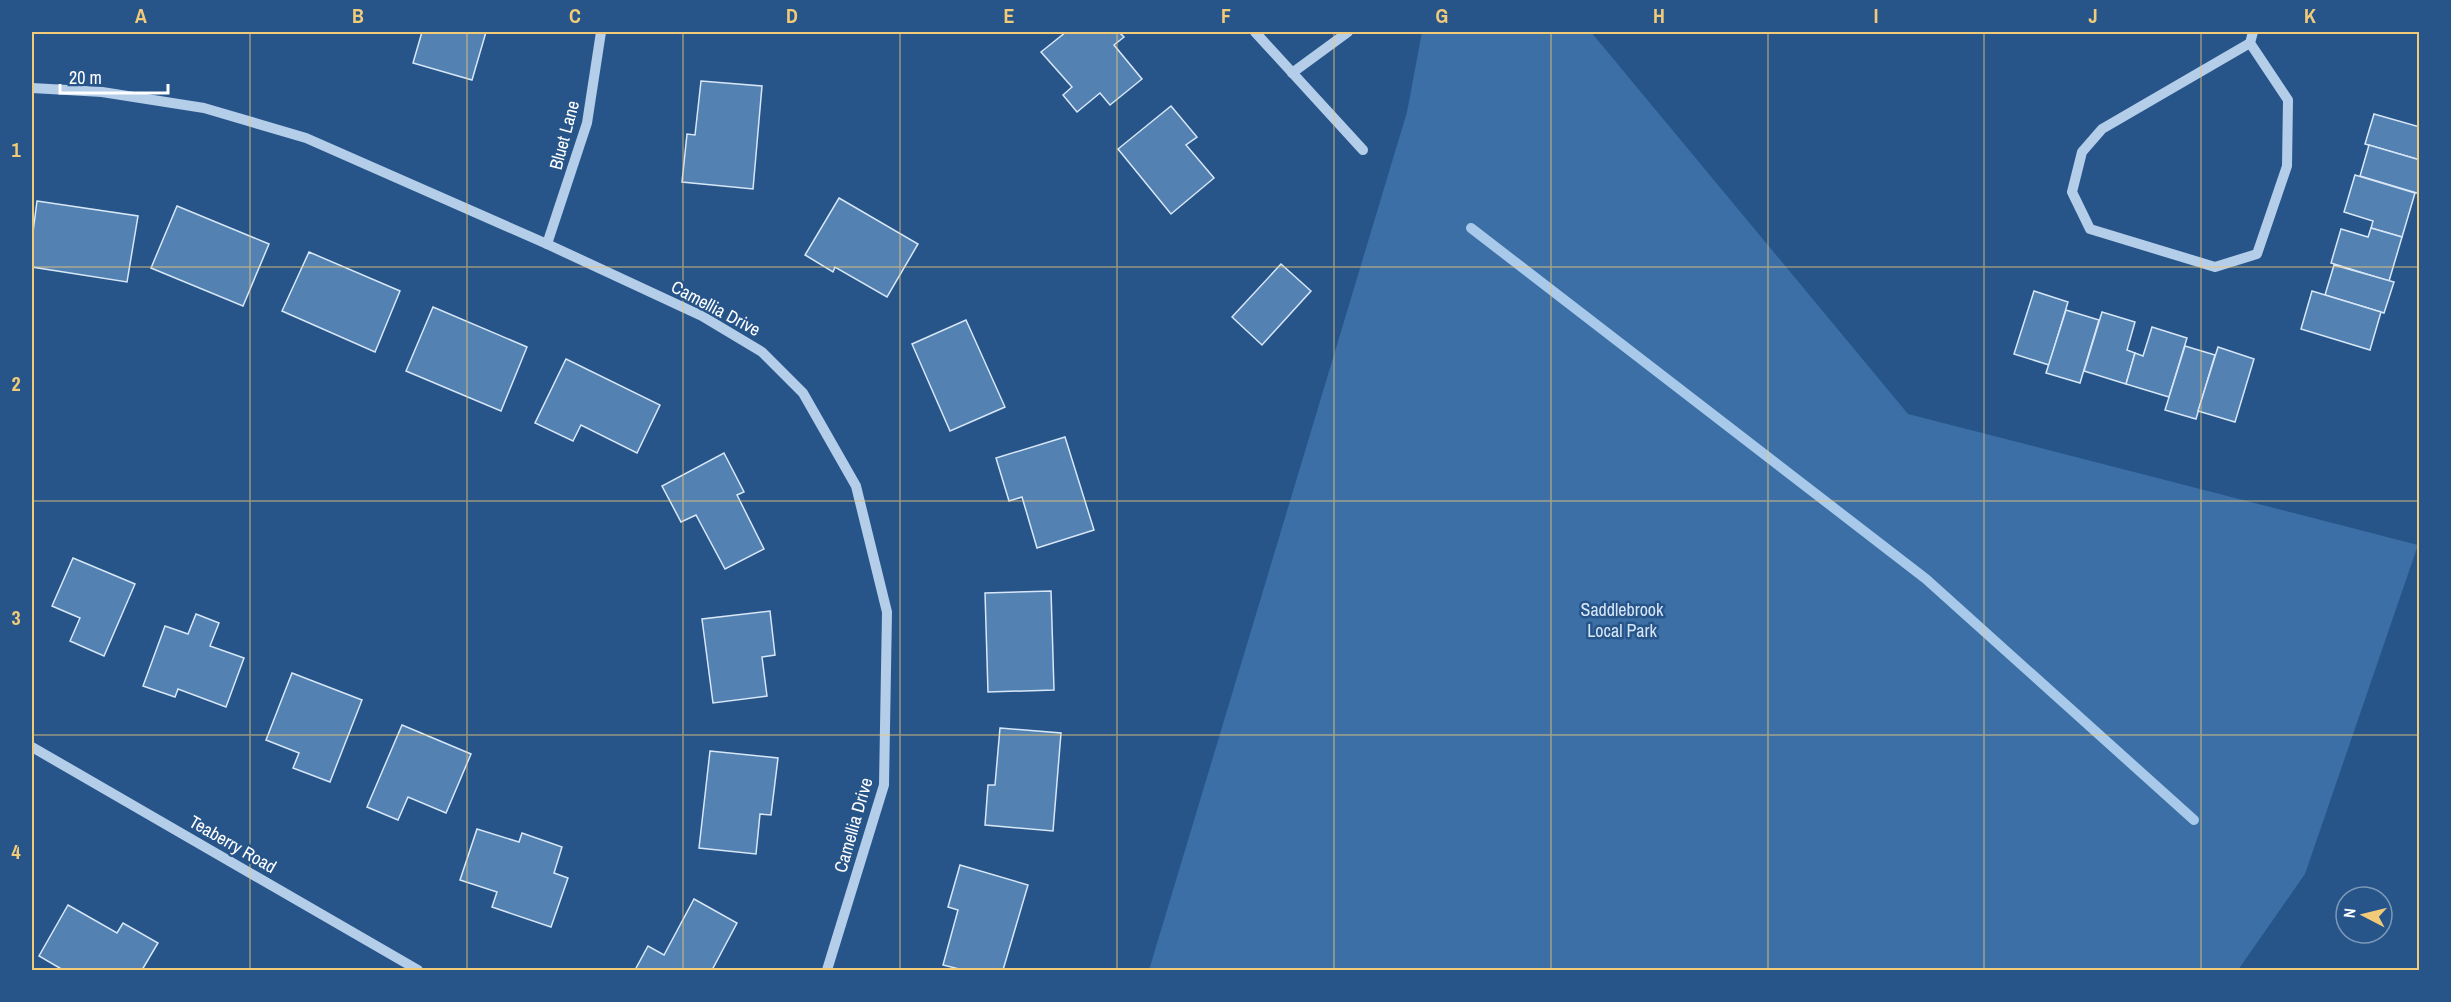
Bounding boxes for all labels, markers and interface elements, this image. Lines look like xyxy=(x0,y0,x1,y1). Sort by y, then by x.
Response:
text: A xyxy=(135,2,147,29)
text: B xyxy=(352,2,364,29)
text: C xyxy=(569,2,581,29)
text: D xyxy=(786,2,798,29)
text: E xyxy=(1004,2,1015,29)
text: F xyxy=(1221,2,1231,29)
text: G xyxy=(1436,2,1448,29)
text: H xyxy=(1653,2,1665,29)
text: I xyxy=(1874,2,1878,29)
text: J xyxy=(2088,2,2098,29)
text: K xyxy=(2304,2,2316,29)
scale bar xyxy=(60,57,168,95)
text: 20 m xyxy=(69,65,102,90)
street label: Bluet Lane xyxy=(543,98,585,172)
text: 1 xyxy=(11,136,21,163)
street label: Camellia Drive xyxy=(667,274,765,342)
text: 2 xyxy=(11,370,21,397)
park label: Saddlebrook Local Park xyxy=(1581,597,1664,643)
text: 3 xyxy=(11,604,21,631)
street label: Camellia Drive xyxy=(828,775,878,875)
street label: Teaberry Road xyxy=(185,809,281,879)
text: 4 xyxy=(11,838,21,865)
north arrow xyxy=(2334,885,2394,945)
text: N xyxy=(2338,907,2361,919)

